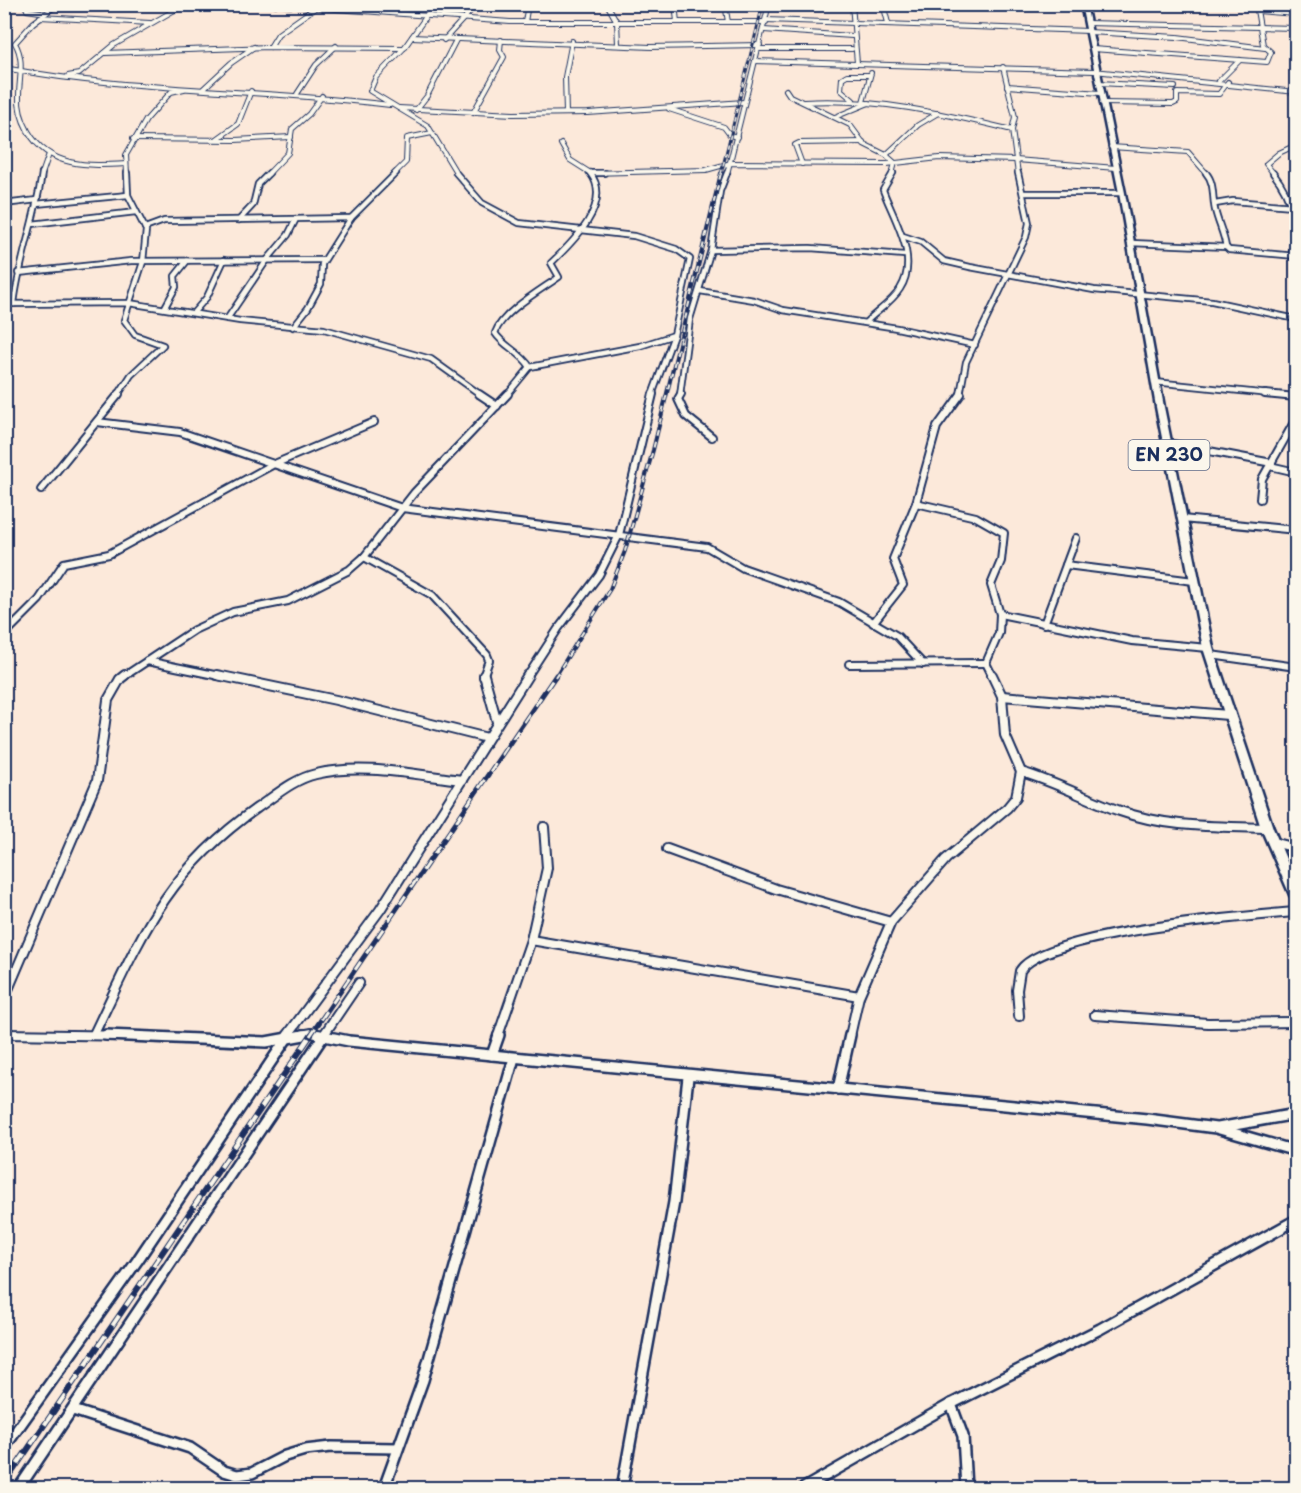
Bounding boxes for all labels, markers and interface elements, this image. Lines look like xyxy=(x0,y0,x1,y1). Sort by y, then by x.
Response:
road number: EN 230 xyxy=(1128,440,1210,470)

